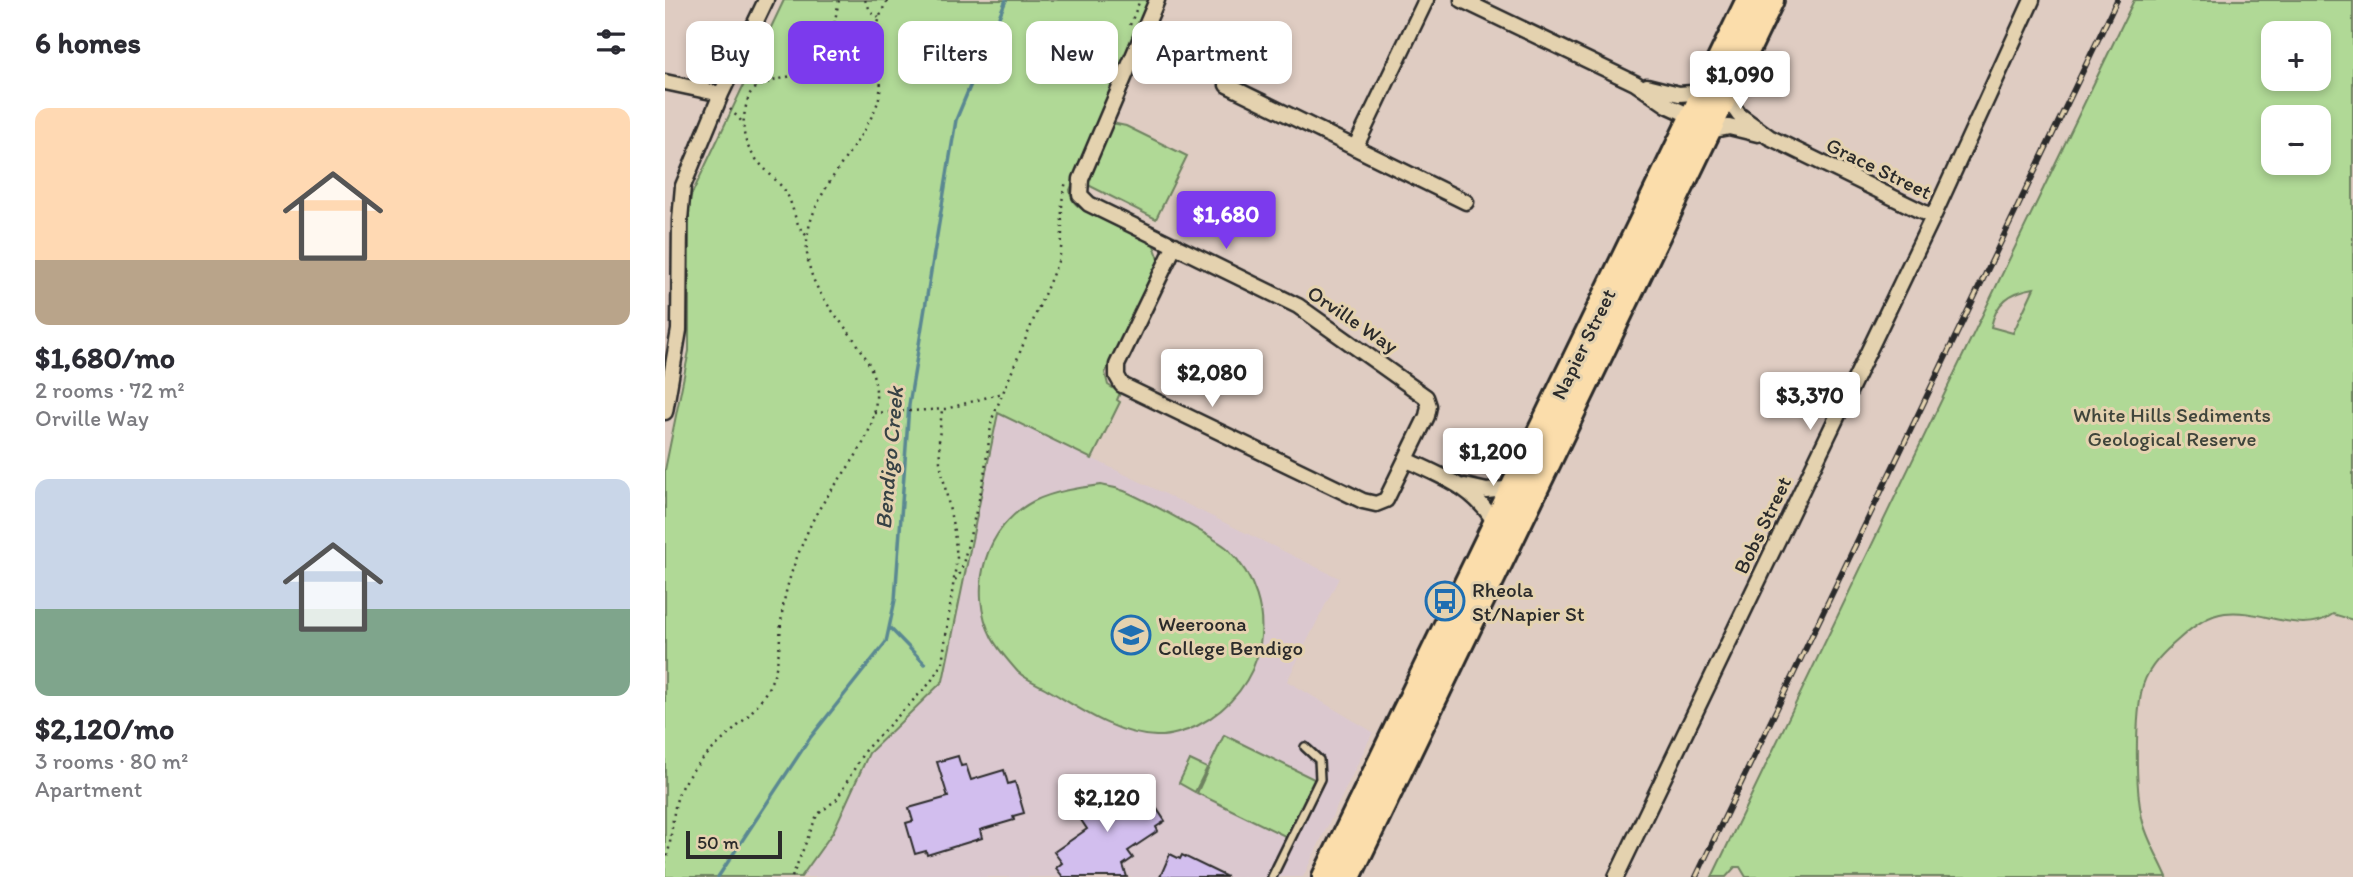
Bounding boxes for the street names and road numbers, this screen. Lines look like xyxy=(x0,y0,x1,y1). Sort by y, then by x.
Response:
street label: Grace Street xyxy=(1822,132,1936,204)
street label: Orville Way xyxy=(1303,280,1403,359)
street label: Napier Street xyxy=(1545,284,1621,404)
street label: Bobs Street xyxy=(1728,472,1796,578)

